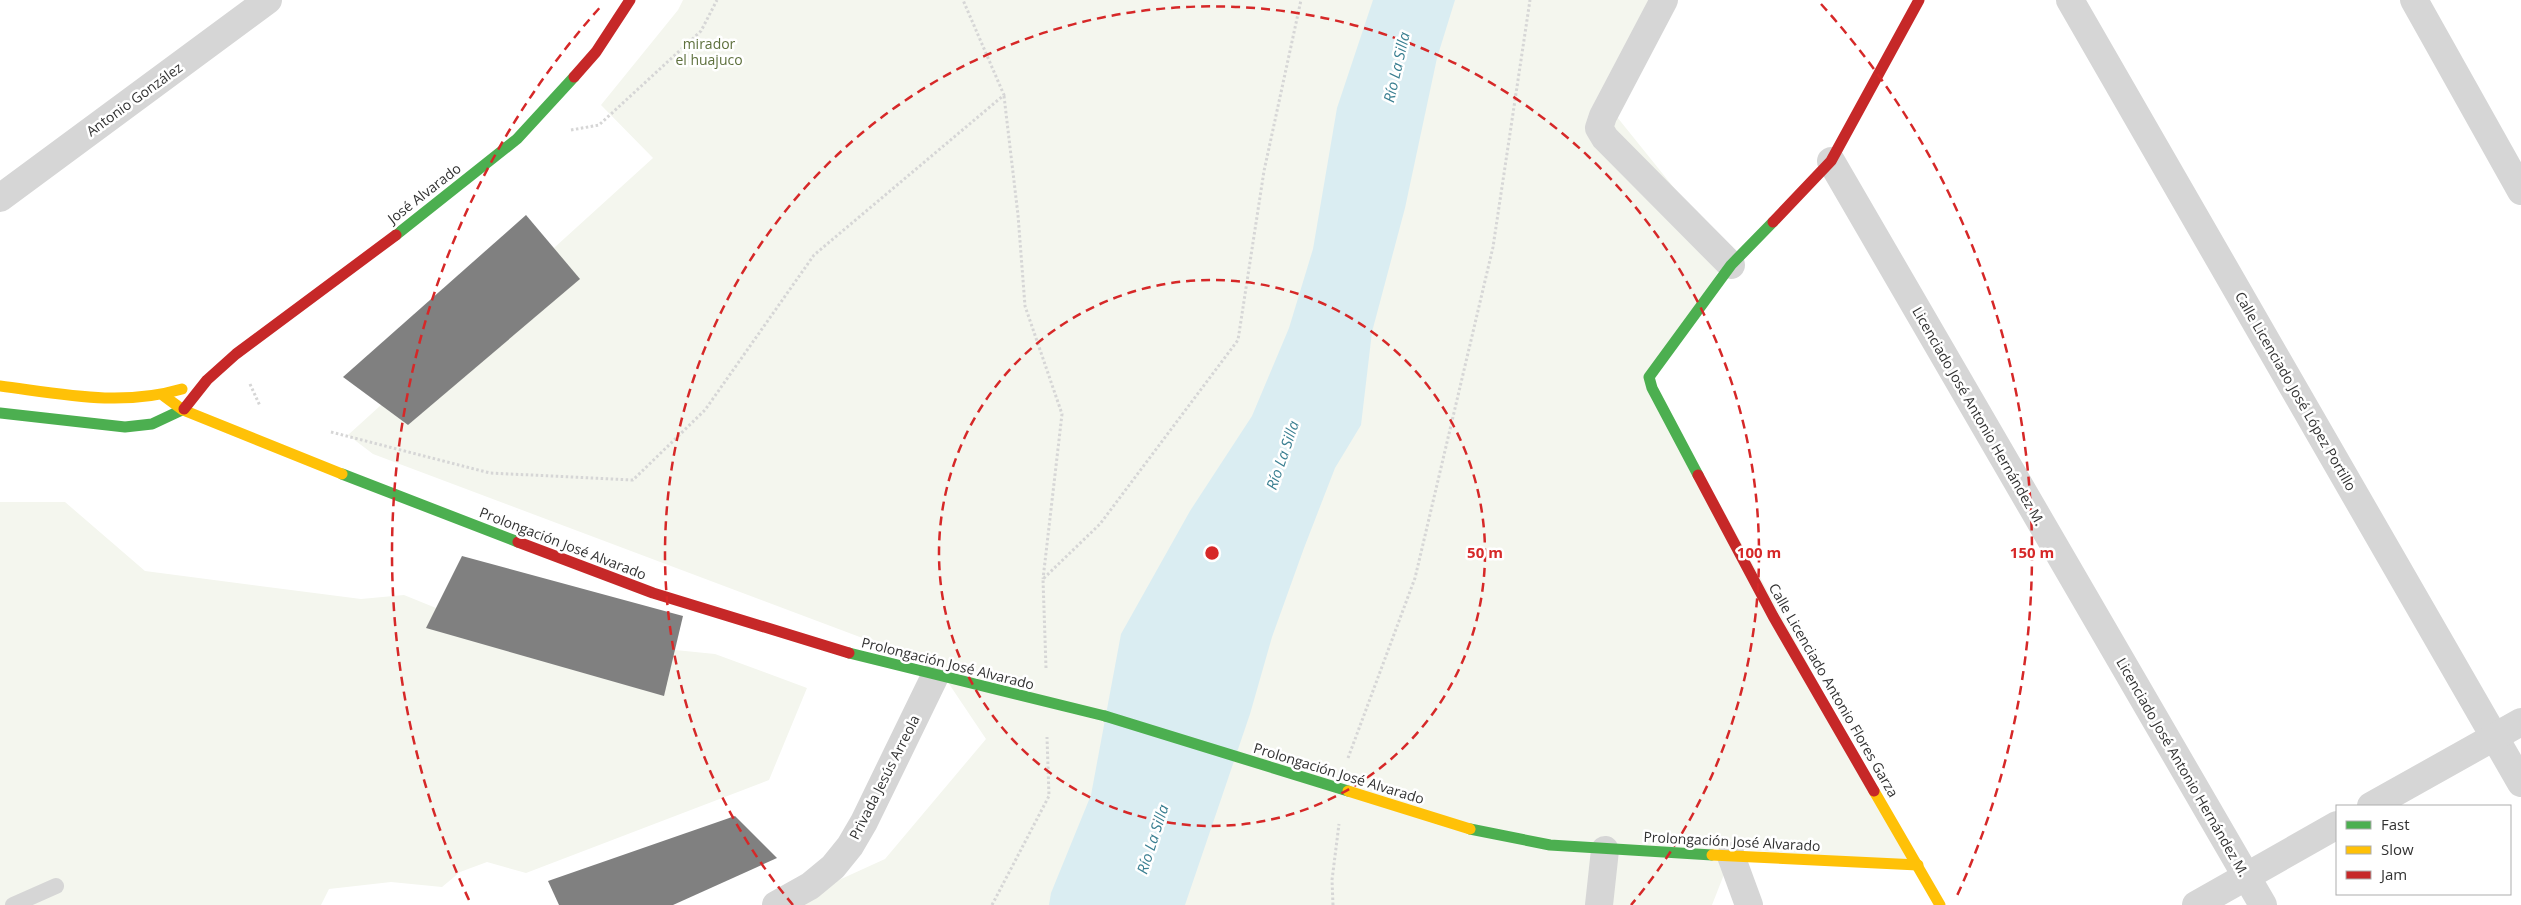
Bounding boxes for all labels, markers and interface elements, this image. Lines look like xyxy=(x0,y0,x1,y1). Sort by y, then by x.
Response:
water label: Río La Silla xyxy=(1378,29,1414,104)
park label: mirador el huajuco xyxy=(675,34,743,69)
street label: Antonio González xyxy=(82,57,186,140)
street label: José Alvarado xyxy=(382,158,465,229)
street label: Calle Licenciado José López Portillo xyxy=(2231,288,2361,494)
street label: Licenciado José Antonio Hernández M. xyxy=(1908,303,2050,529)
water label: Río La Silla xyxy=(1261,417,1303,492)
street label: Prolongación José Alvarado xyxy=(477,502,649,584)
text: 50 m xyxy=(1467,542,1503,562)
text: 100 m xyxy=(1737,542,1781,562)
text: 150 m xyxy=(2010,542,2054,562)
centre of rings xyxy=(1203,544,1221,562)
street label: Calle Licenciado Antonio Flores Garza xyxy=(1765,580,1903,800)
street label: Prolongación José Alvarado xyxy=(860,632,1036,694)
street label: Licenciado José Antonio Hernández M. xyxy=(2112,654,2254,880)
street label: Privada Jesús Arreola xyxy=(844,711,924,843)
street label: Prolongación José Alvarado xyxy=(1251,738,1427,808)
water label: Río La Silla xyxy=(1131,801,1173,876)
legend xyxy=(2336,805,2511,895)
text: Fast xyxy=(2381,814,2410,834)
street label: Prolongación José Alvarado xyxy=(1643,827,1821,855)
text: Slow xyxy=(2381,839,2414,859)
text: Jam xyxy=(2379,864,2407,884)

